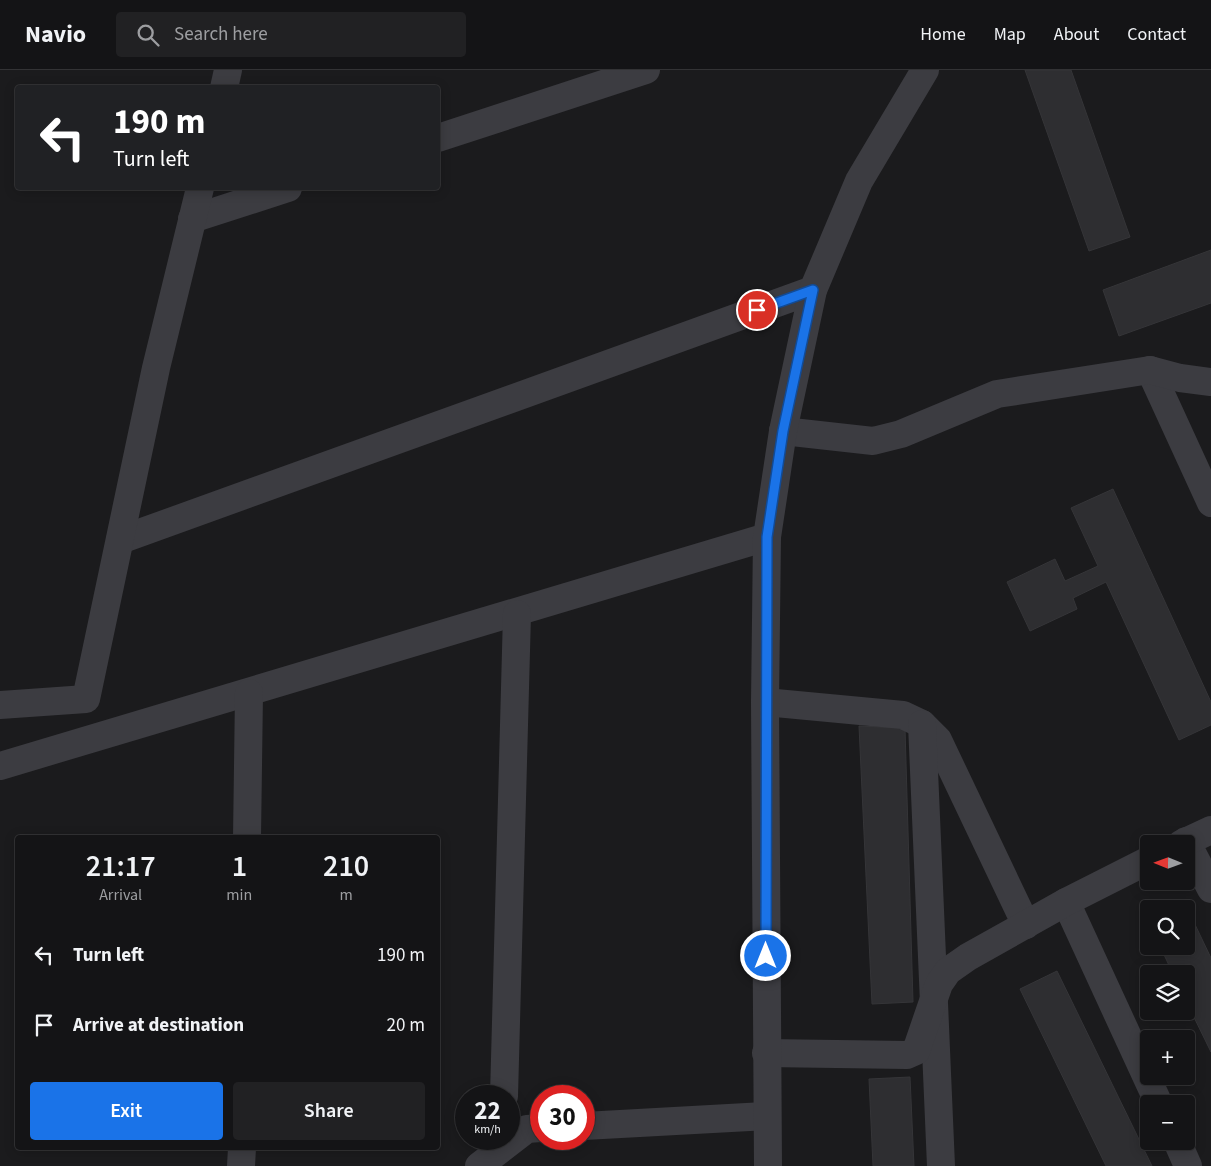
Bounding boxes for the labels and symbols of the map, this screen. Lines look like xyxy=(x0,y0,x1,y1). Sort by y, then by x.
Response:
pin xyxy=(736,289,778,331)
north arrow xyxy=(1140,835,1195,890)
position arrow xyxy=(739,929,791,981)
speed limit sign: 30 xyxy=(530,1085,595,1150)

